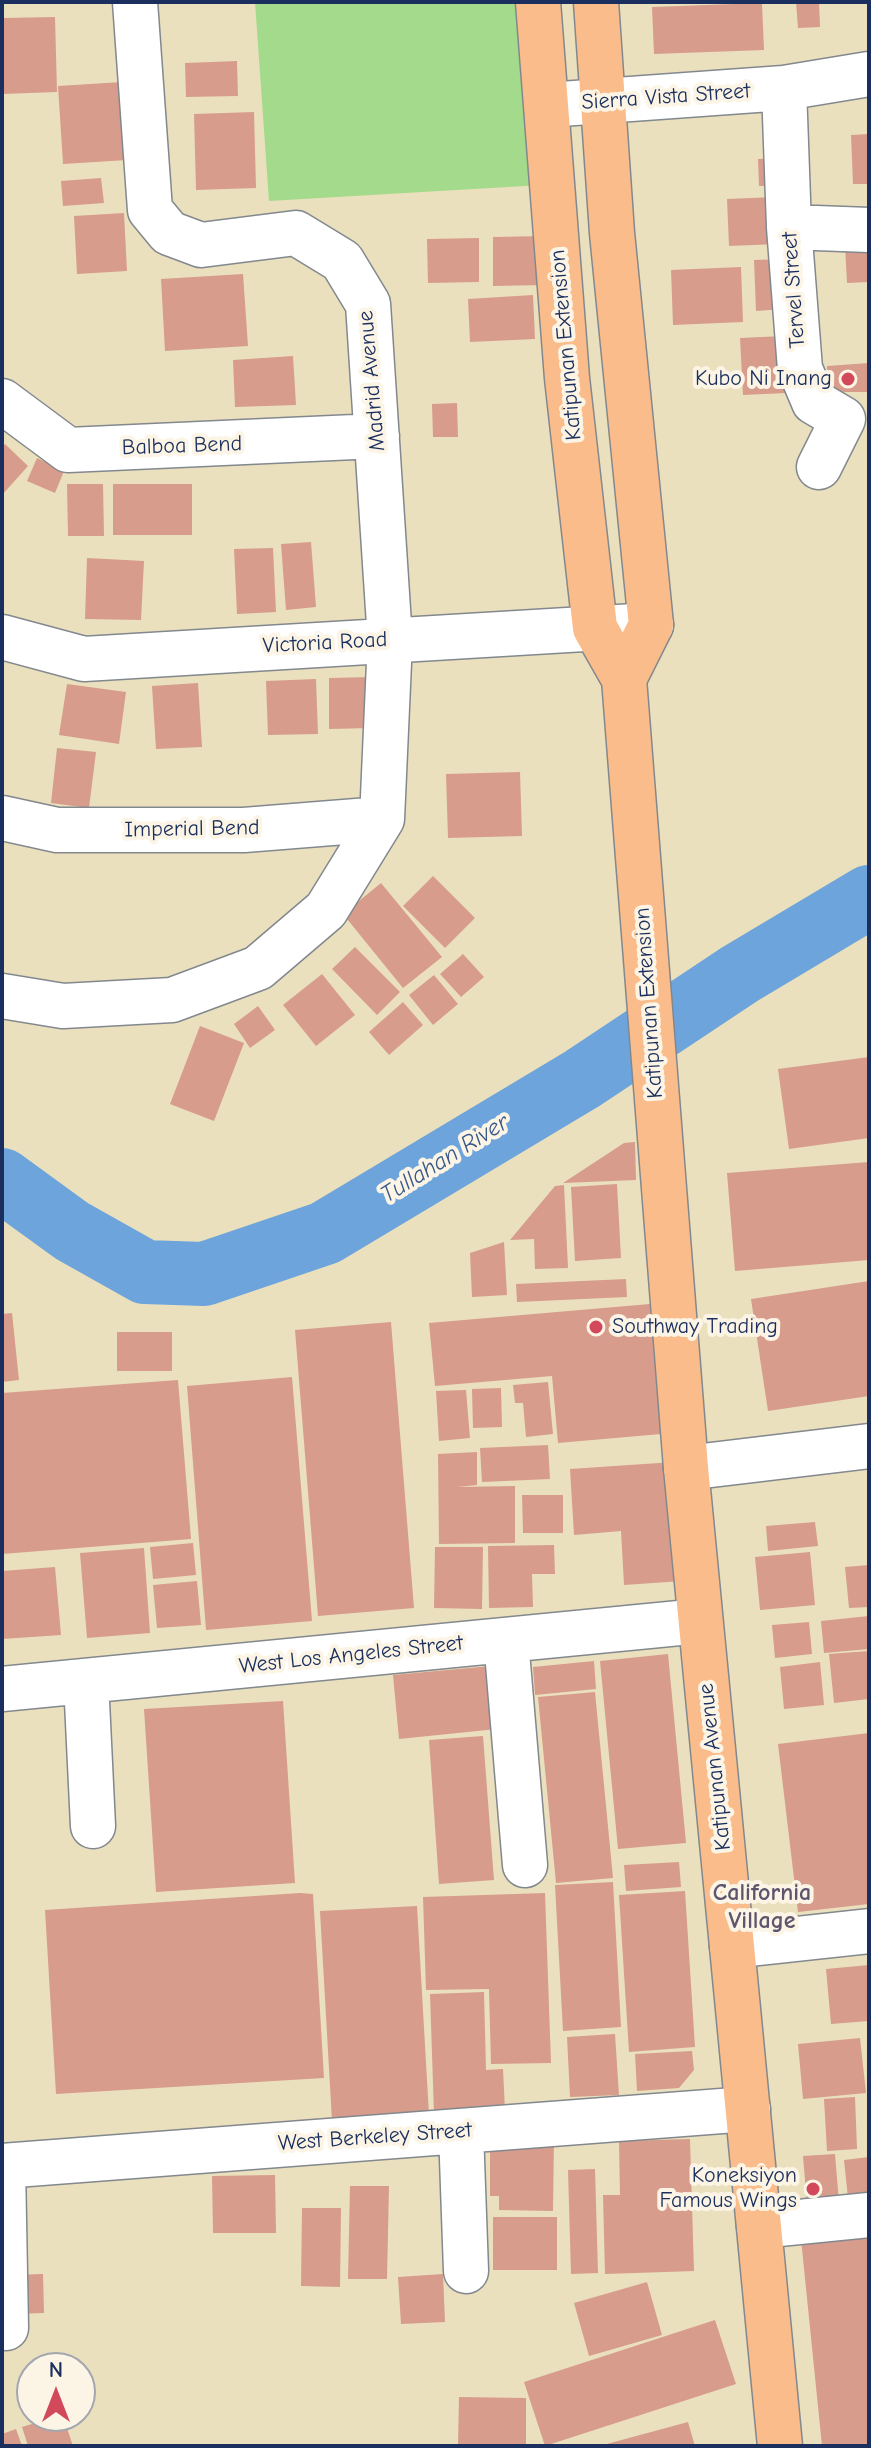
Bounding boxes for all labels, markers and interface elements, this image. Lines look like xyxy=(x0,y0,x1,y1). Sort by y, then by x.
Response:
street label: Sierra Vista Street xyxy=(581,78,751,116)
street label: Tervel Street xyxy=(777,231,811,349)
street label: Katipunan Extension xyxy=(545,249,587,441)
street label: Madrid Avenue xyxy=(353,310,391,452)
place label: Kubo Ni Inang xyxy=(695,366,832,392)
marker: Kubo Ni Inang xyxy=(839,370,857,388)
street label: Balboa Bend xyxy=(121,431,243,461)
street label: Victoria Road xyxy=(262,627,388,659)
street label: Imperial Bend xyxy=(124,815,260,843)
street label: Katipunan Extension xyxy=(629,907,669,1099)
water label: Tullahan River xyxy=(376,1108,514,1210)
place label: Southway Trading xyxy=(612,1314,778,1340)
marker: Southway Trading xyxy=(587,1318,605,1336)
street label: West Los Angeles Street xyxy=(238,1630,464,1680)
street label: Katipunan Avenue xyxy=(693,1682,737,1852)
district label: California Village xyxy=(713,1879,811,1935)
street label: West Berkeley Street xyxy=(277,2117,473,2157)
place label: Koneksiyon Famous Wings xyxy=(660,2163,797,2214)
marker: Koneksiyon Famous Wings xyxy=(804,2180,822,2198)
north arrow xyxy=(16,2352,96,2432)
text: N xyxy=(49,2357,63,2383)

